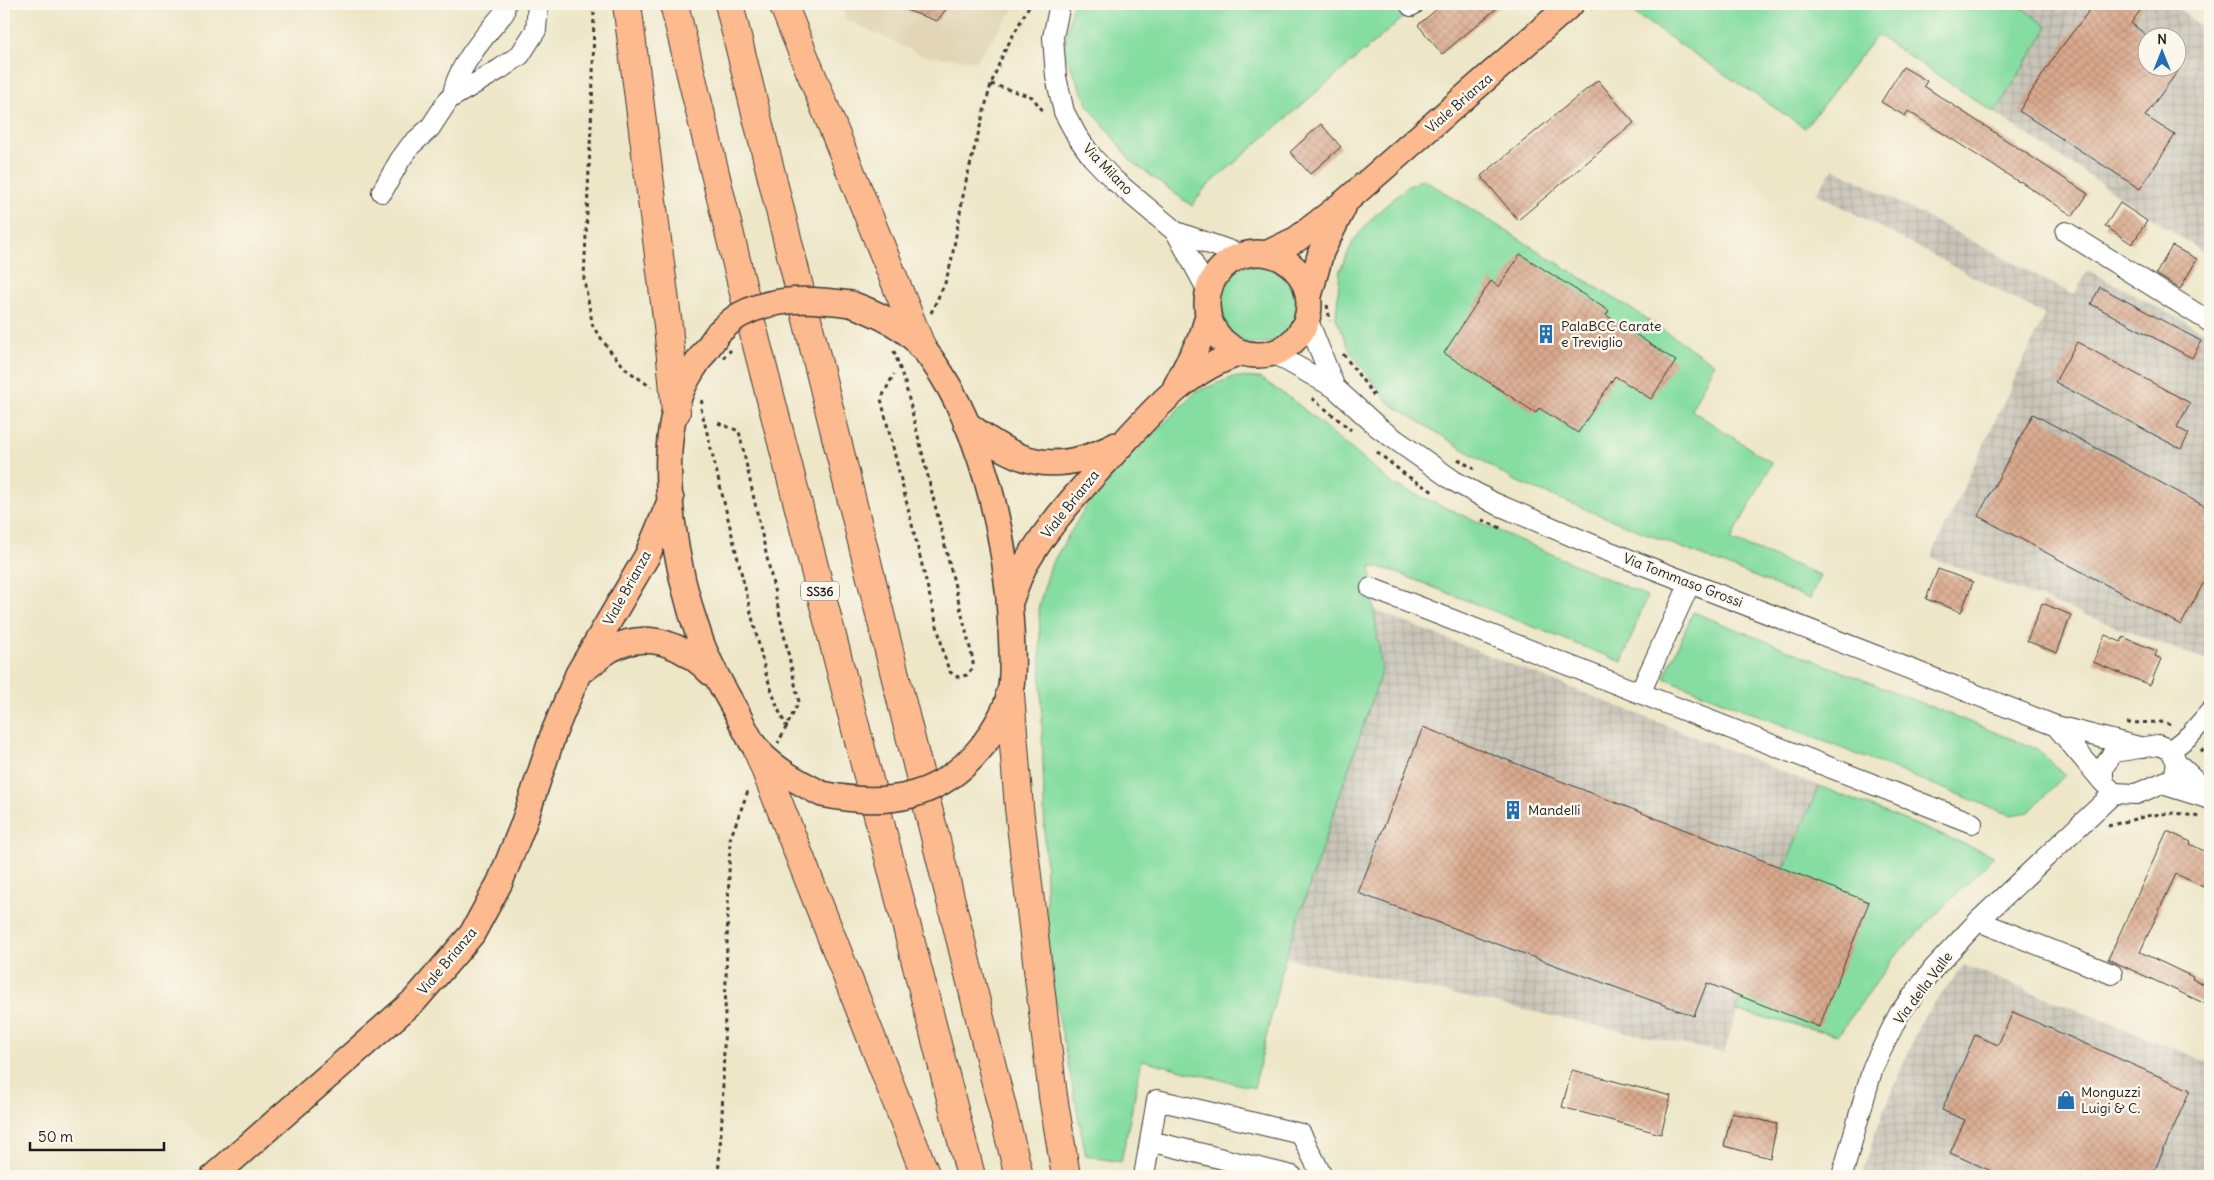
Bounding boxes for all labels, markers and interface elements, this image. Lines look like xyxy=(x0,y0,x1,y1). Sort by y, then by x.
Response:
north arrow xyxy=(2136,28,2186,78)
text: N xyxy=(2157,30,2167,48)
street label: Viale Brianza xyxy=(1422,69,1496,137)
street label: Via Milano xyxy=(1079,139,1137,199)
place label: PalaBCC Carate e Treviglio xyxy=(1561,317,1662,351)
building icon: PalaBCC Carate e Treviglio xyxy=(1535,323,1557,345)
street label: Viale Brianza xyxy=(1037,466,1103,542)
street label: Viale Brianza xyxy=(599,548,655,628)
street label: Via Tommaso Grossi xyxy=(1620,549,1746,611)
road number: SS36 xyxy=(801,582,839,600)
building icon: Mandelli xyxy=(1502,799,1524,821)
place label: Mandelli xyxy=(1528,801,1580,819)
street label: Viale Brianza xyxy=(414,924,480,998)
street label: Via della Valle xyxy=(1890,948,1956,1028)
place label: Monguzzi Luigi & C. xyxy=(2081,1083,2141,1117)
shop icon: Monguzzi Luigi & C. xyxy=(2055,1089,2077,1111)
scale bar xyxy=(30,1120,164,1152)
text: 50 m xyxy=(38,1127,73,1146)

